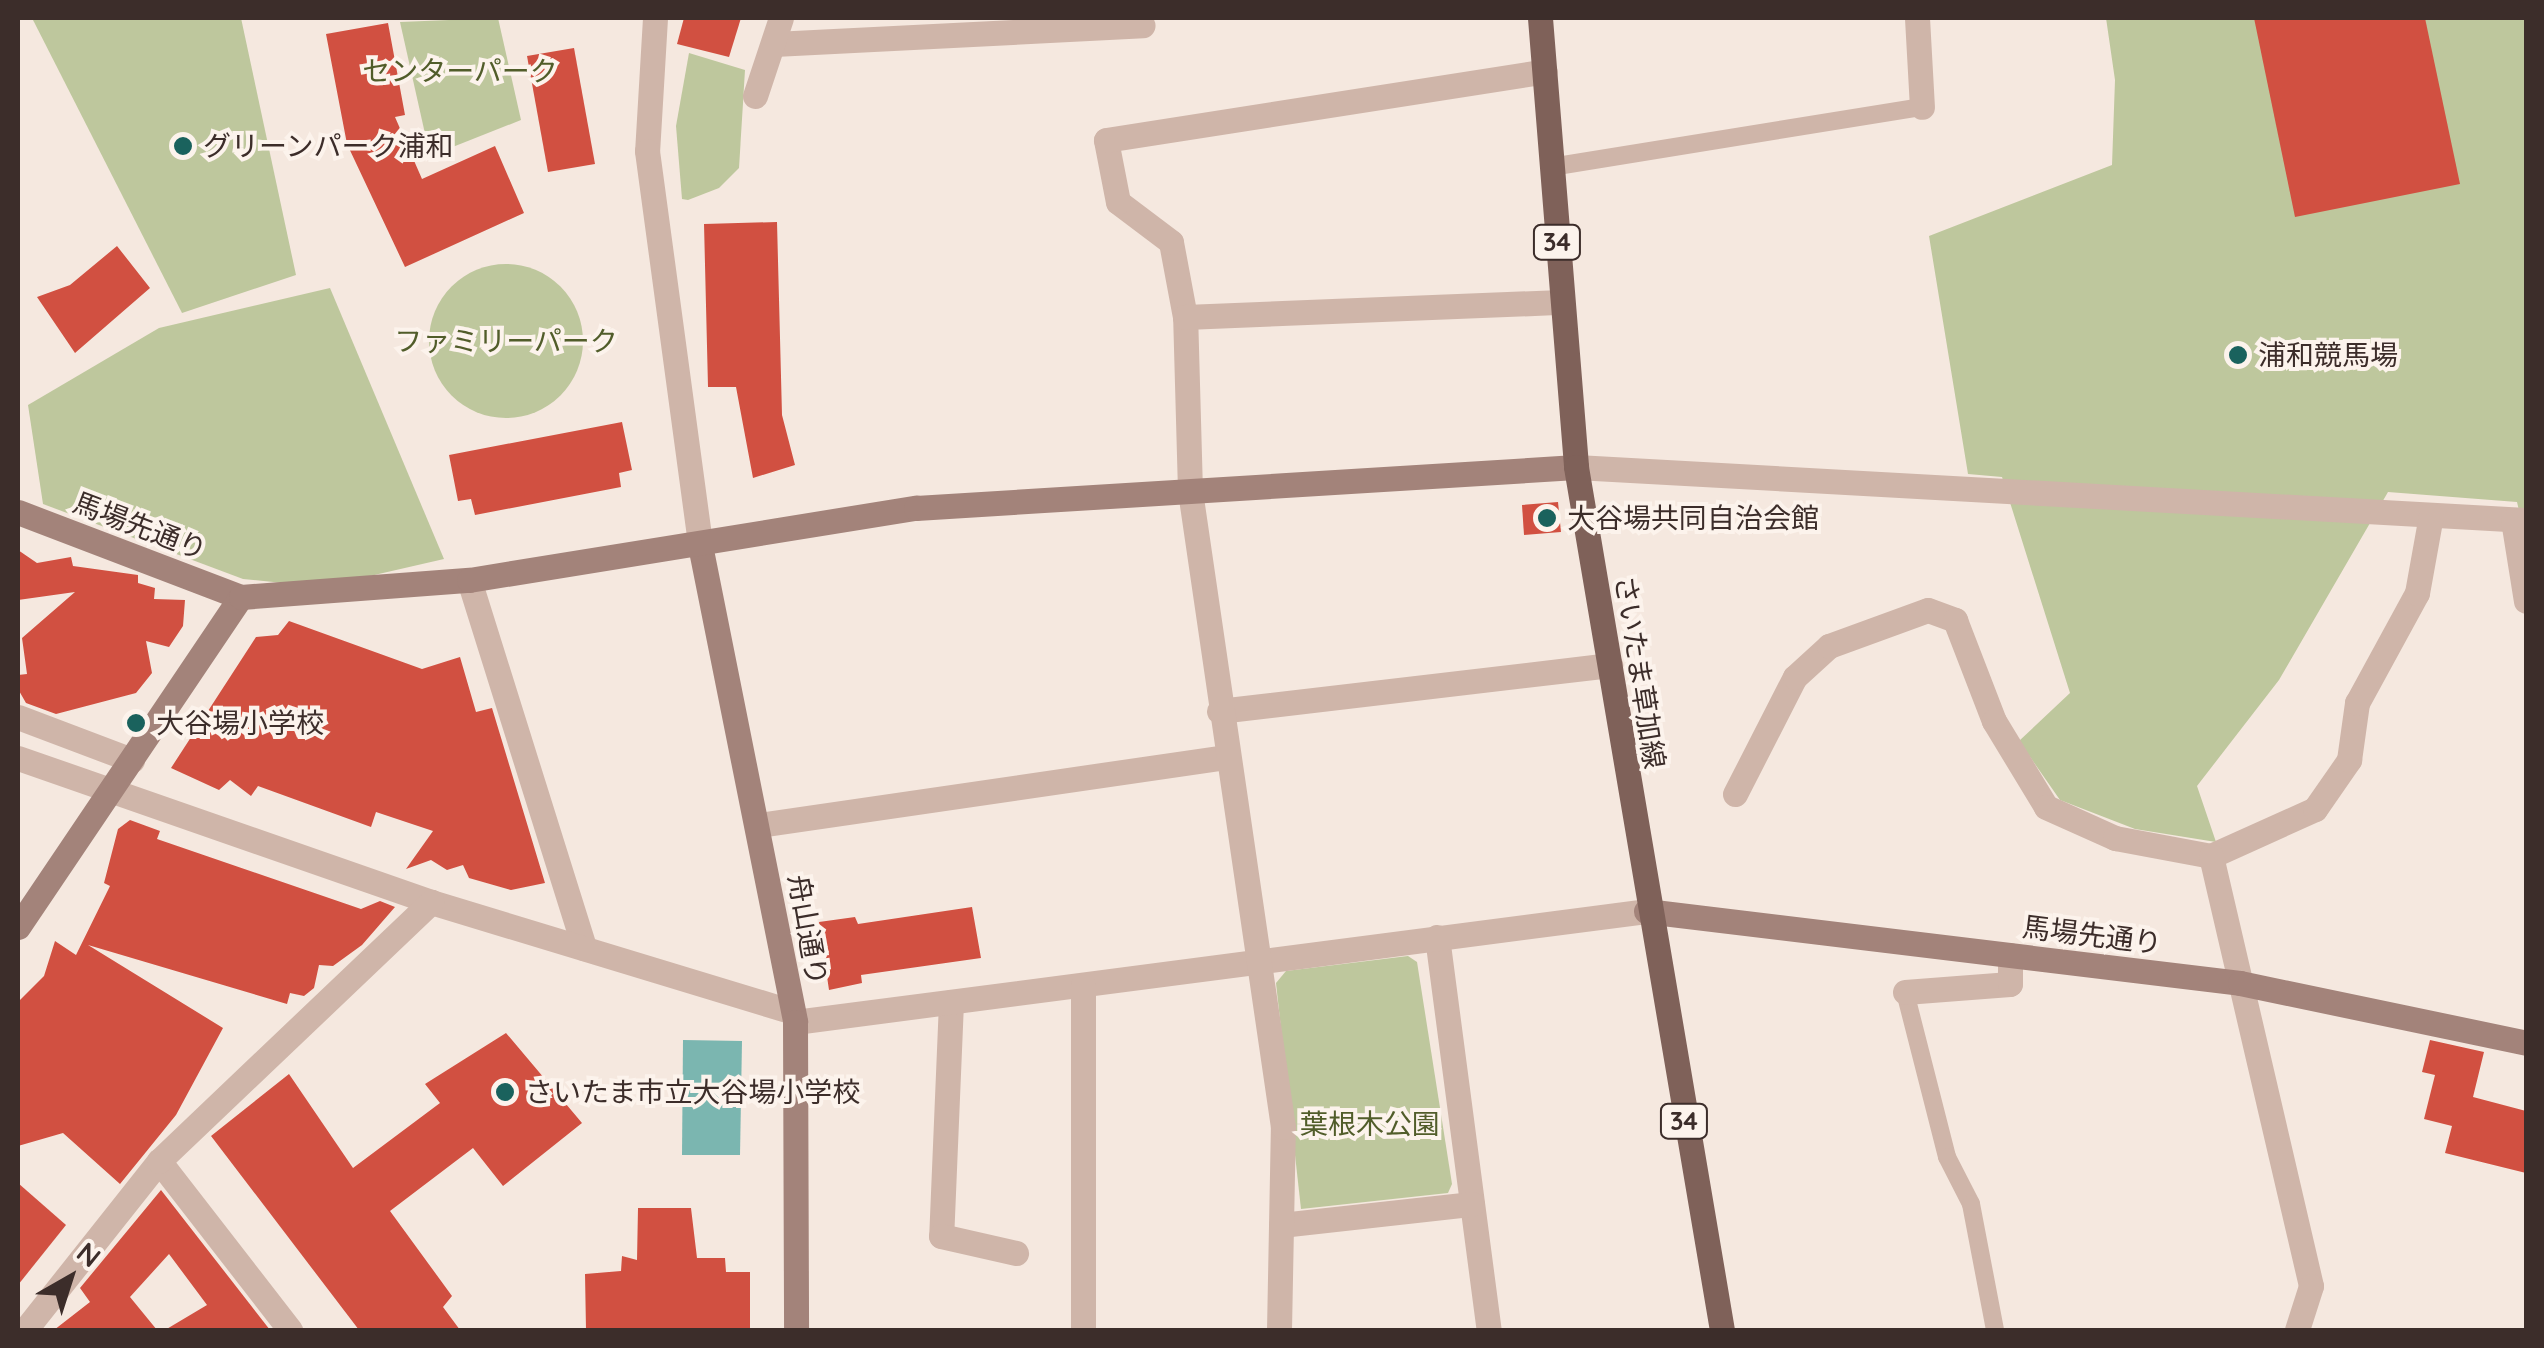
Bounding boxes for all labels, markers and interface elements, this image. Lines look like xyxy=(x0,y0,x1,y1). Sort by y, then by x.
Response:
park label: センターパーク xyxy=(362,54,558,88)
place label: グリーンパーク浦和 xyxy=(203,129,455,163)
marker: グリーンパーク浦和 xyxy=(172,135,194,157)
road number: 34 xyxy=(1532,222,1582,262)
park label: ファミリーパーク xyxy=(394,324,618,358)
place label: 浦和競馬場 xyxy=(2258,338,2398,372)
marker: 浦和競馬場 xyxy=(2227,344,2249,366)
street label: 馬場先通り xyxy=(69,485,211,567)
place label: 大谷場共同自治会館 xyxy=(1567,501,1819,535)
marker: 大谷場共同自治会館 xyxy=(1536,507,1558,529)
street label: さいたま草加線 xyxy=(1608,573,1672,771)
place label: 大谷場小学校 xyxy=(156,706,324,740)
marker: 大谷場小学校 xyxy=(125,712,147,734)
street label: 舟山通り xyxy=(782,872,834,988)
street label: 馬場先通り xyxy=(2020,910,2164,960)
place label: さいたま市立大谷場小学校 xyxy=(525,1075,861,1109)
marker: さいたま市立大谷場小学校 xyxy=(494,1081,516,1103)
road number: 34 xyxy=(1659,1101,1709,1141)
park label: 葉根木公園 xyxy=(1300,1107,1440,1141)
north arrow xyxy=(20,1228,120,1328)
text: N xyxy=(70,1234,108,1274)

